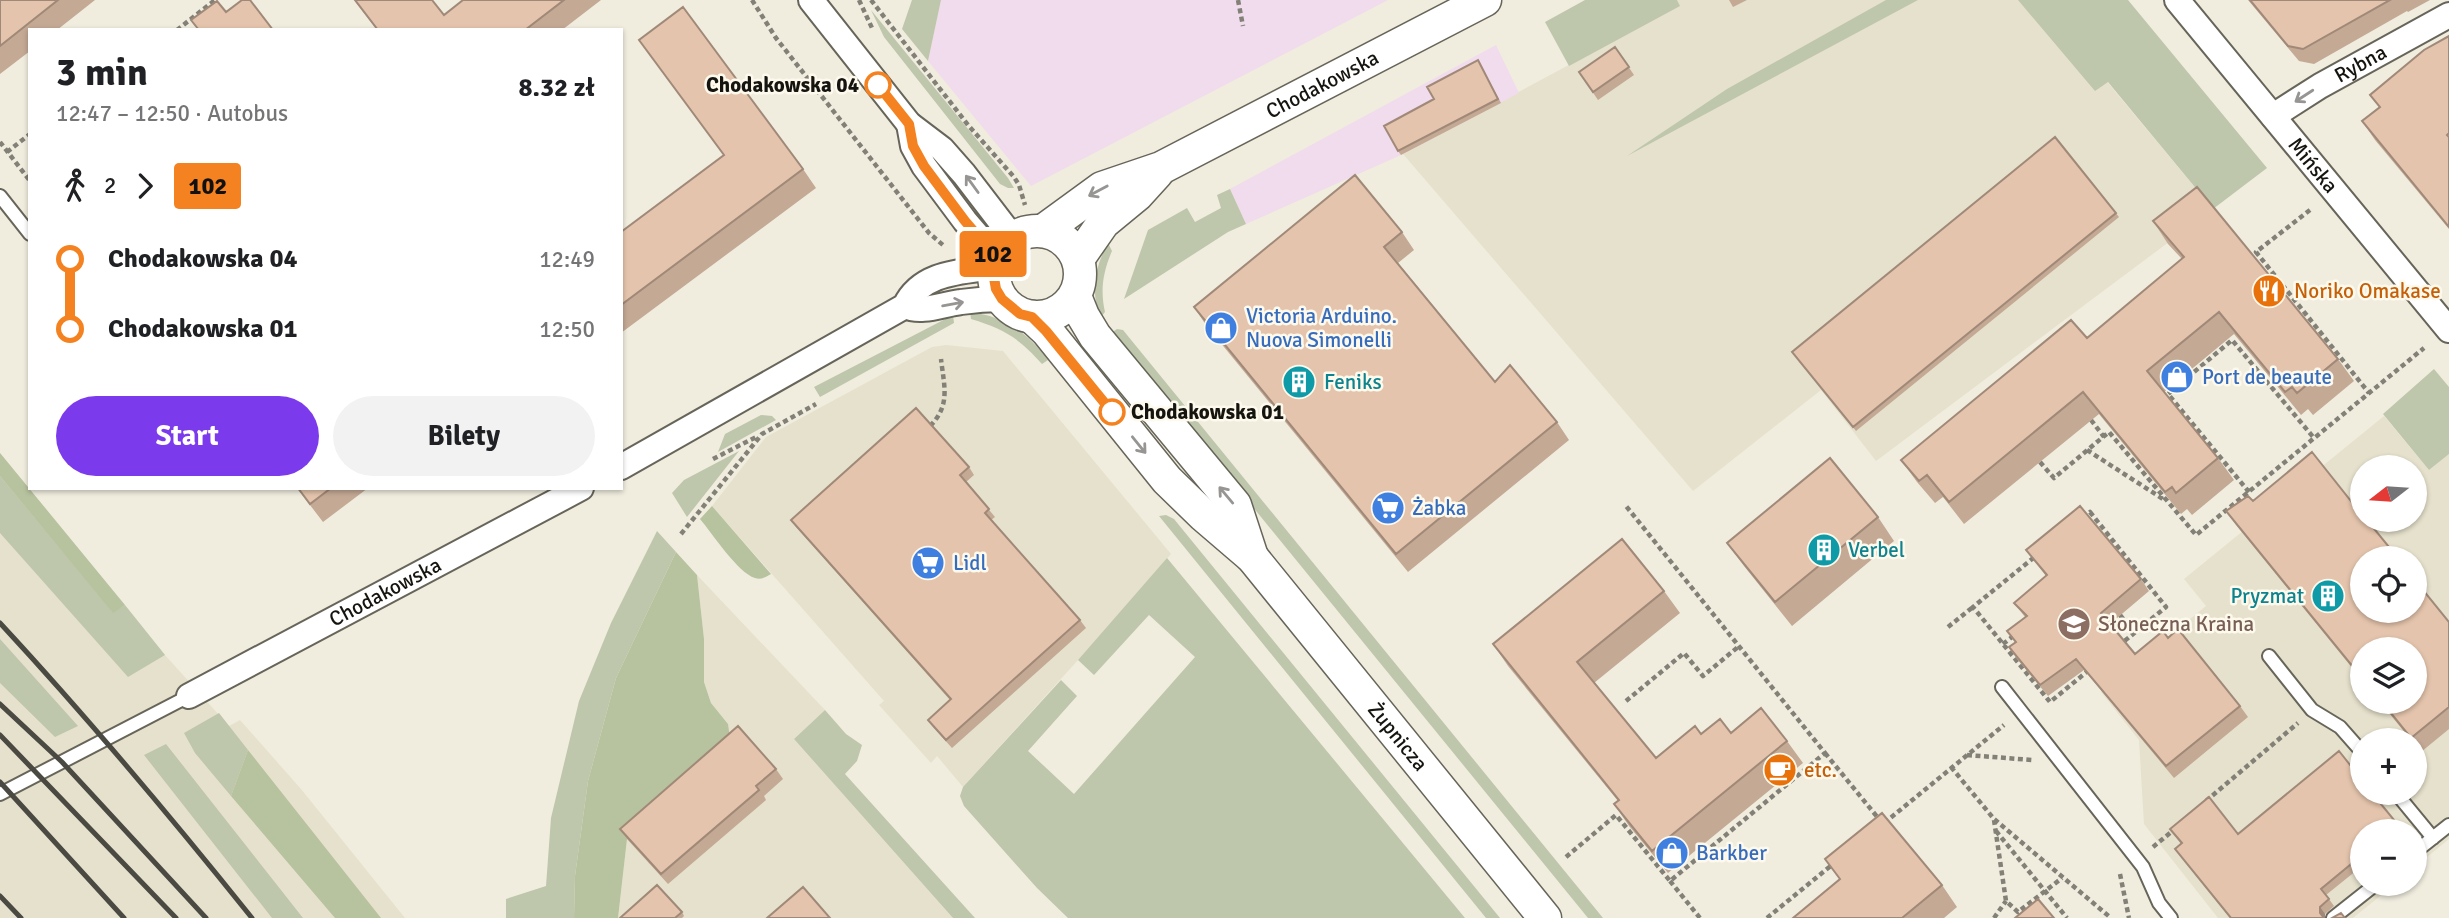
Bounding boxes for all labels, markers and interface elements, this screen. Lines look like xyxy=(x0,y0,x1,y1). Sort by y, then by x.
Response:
street label: Rybna xyxy=(2330,39,2391,89)
street label: Chodakowska xyxy=(1262,44,1383,124)
text: 3 min xyxy=(56,49,148,96)
text: 8.32 zł xyxy=(519,72,595,104)
place label: Chodakowska 04 xyxy=(706,72,859,98)
marker: Chodakowska 04 xyxy=(865,72,891,98)
one-way arrow xyxy=(2295,89,2314,103)
text: 12:47 – 12:50 · Autobus xyxy=(56,99,288,128)
street label: Mińska xyxy=(2283,132,2344,198)
icon: walk xyxy=(56,167,94,205)
icon: forward xyxy=(126,167,164,205)
text: 2 xyxy=(104,171,116,200)
text: 102 xyxy=(188,171,227,201)
one-way arrow xyxy=(964,175,979,194)
one-way arrow xyxy=(1088,185,1108,199)
line badge: 102 xyxy=(953,231,1033,277)
text: 102 xyxy=(974,239,1012,269)
text: Chodakowska 04 xyxy=(108,243,298,275)
text: 12:49 xyxy=(539,245,595,274)
restaurant icon: Noriko Omakase xyxy=(2250,272,2288,310)
place label: Noriko Omakase xyxy=(2294,278,2441,304)
one-way arrow xyxy=(941,296,964,310)
place label: Victoria Arduino. Nuova Simonelli xyxy=(1246,303,1397,353)
shop icon: Victoria Arduino. Nuova Simonelli xyxy=(1202,309,1240,347)
text: Chodakowska 01 xyxy=(108,313,298,345)
text: 12:50 xyxy=(539,315,595,344)
shop icon: Port de beaute xyxy=(2158,358,2196,396)
building icon: Feniks xyxy=(1280,363,1318,401)
place label: Port de beaute xyxy=(2202,364,2332,390)
place label: Feniks xyxy=(1324,369,1382,395)
button: Start xyxy=(56,396,319,476)
button: Bilety xyxy=(333,396,595,476)
marker: Chodakowska 01 xyxy=(1099,399,1125,425)
place label: Chodakowska 01 xyxy=(1131,399,1284,425)
one-way arrow xyxy=(1131,435,1146,453)
north arrow xyxy=(2350,455,2427,532)
map controls xyxy=(2350,455,2427,896)
one-way arrow xyxy=(1218,486,1234,504)
supermarket icon: Żabka xyxy=(1369,489,1407,527)
place label: Żabka xyxy=(1412,495,1466,521)
building icon: Verbel xyxy=(1805,531,1843,569)
place label: Verbel xyxy=(1848,537,1905,563)
supermarket icon: Lidl xyxy=(909,544,947,582)
button: locate xyxy=(2350,546,2427,623)
place label: Lidl xyxy=(953,550,987,576)
street label: Chodakowska xyxy=(325,552,446,632)
building icon: Pryzmat xyxy=(2309,577,2347,615)
place label: Pryzmat xyxy=(2230,583,2304,609)
school or university icon: Słoneczna Kraina xyxy=(2055,605,2093,643)
place label: Słoneczna Kraina xyxy=(2098,611,2254,637)
button: layers xyxy=(2350,637,2427,714)
street label: Żupnicza xyxy=(1362,697,1433,776)
button: + xyxy=(2350,728,2427,805)
cafe icon: etc. xyxy=(1761,751,1799,789)
place label: etc. xyxy=(1804,757,1837,783)
button: − xyxy=(2350,819,2427,896)
shop icon: Barkber xyxy=(1653,834,1691,872)
place label: Barkber xyxy=(1696,840,1767,866)

